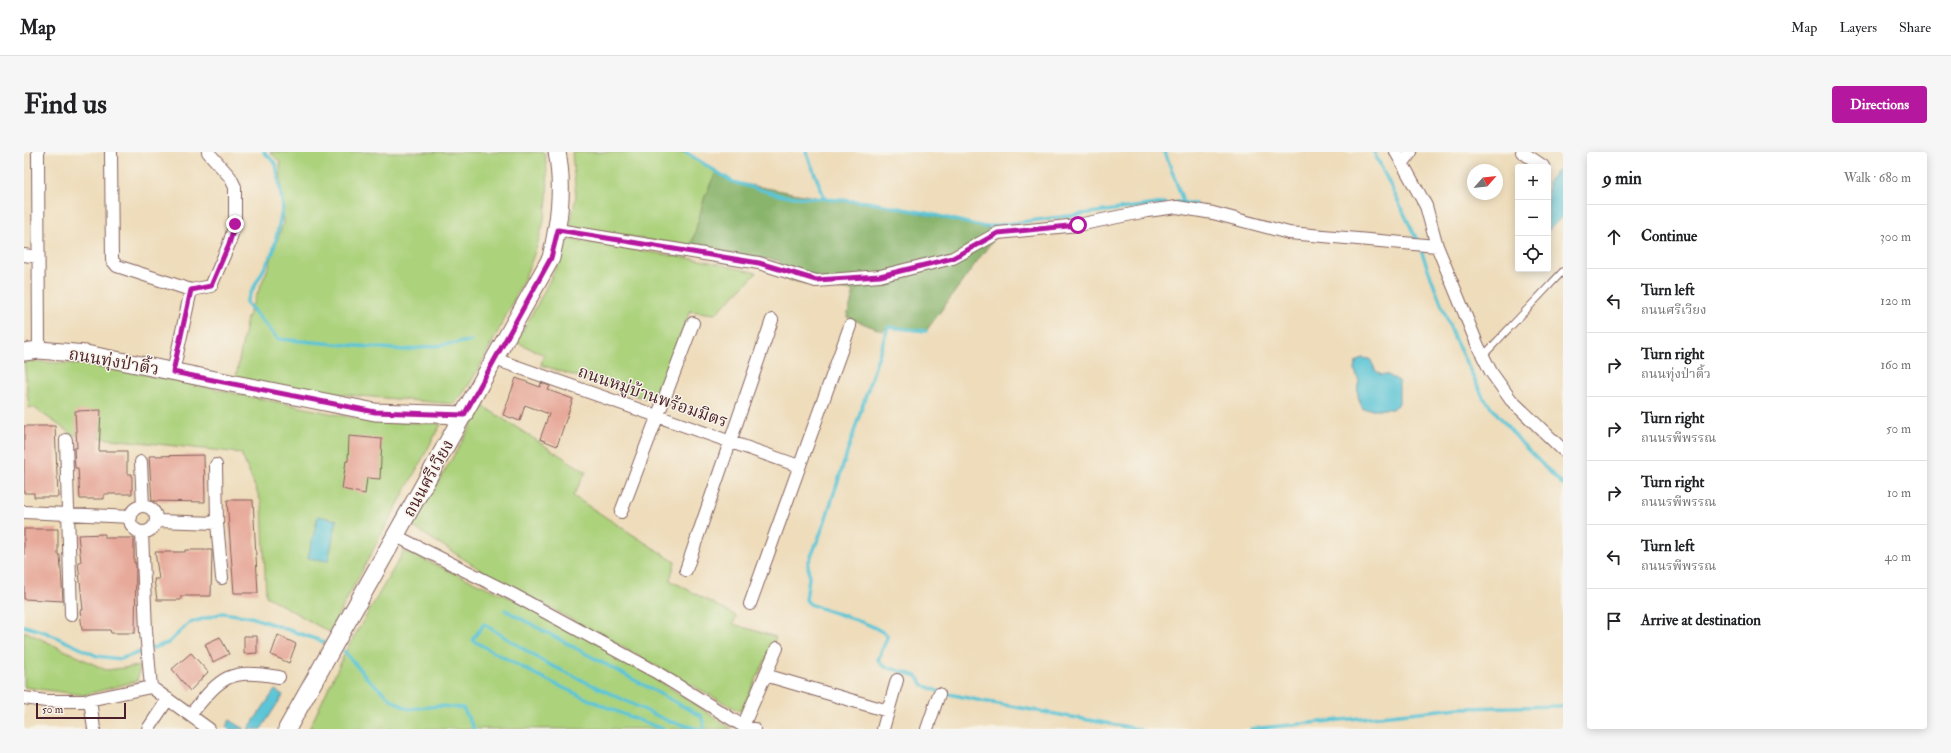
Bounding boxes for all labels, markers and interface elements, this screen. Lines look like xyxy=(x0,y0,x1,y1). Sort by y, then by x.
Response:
text: Map xyxy=(20,16,56,40)
text: Map xyxy=(1791,19,1817,36)
text: Layers xyxy=(1839,19,1877,36)
text: Share xyxy=(1899,19,1931,36)
button: Directions xyxy=(1832,86,1927,123)
text: Find us xyxy=(24,87,107,122)
north arrow xyxy=(1467,164,1503,200)
map controls xyxy=(1515,164,1551,272)
button: + xyxy=(1515,164,1551,200)
text: 9 min xyxy=(1603,168,1642,189)
text: Walk · 680 m xyxy=(1844,170,1911,186)
button: − xyxy=(1515,200,1551,236)
route end xyxy=(226,215,244,233)
route start xyxy=(1069,216,1087,234)
icon: ahead xyxy=(1603,226,1625,248)
text: Continue xyxy=(1641,227,1697,246)
text: 300 m xyxy=(1880,229,1911,245)
button: locate xyxy=(1515,236,1551,272)
text: Turn left xyxy=(1641,281,1695,300)
icon: left xyxy=(1603,290,1625,312)
text: 120 m xyxy=(1880,293,1911,309)
text: ถนนศรีเวียง xyxy=(1641,302,1706,318)
street label: ถนนทุ่งป่าติ้ว xyxy=(67,342,161,381)
text: Turn right xyxy=(1641,345,1704,364)
icon: right xyxy=(1603,354,1625,376)
text: 160 m xyxy=(1880,357,1911,373)
street label: ถนนหมู่บ้านพร้อมมิตร xyxy=(575,361,730,432)
text: ถนนทุ่งป่าติ้ว xyxy=(1641,366,1711,382)
text: Turn right xyxy=(1641,409,1704,428)
icon: right xyxy=(1603,418,1625,440)
text: 50 m xyxy=(1886,421,1911,437)
text: ถนนรพีพรรณ xyxy=(1641,430,1716,446)
street label: ถนนศรีเวียง xyxy=(399,436,458,521)
text: Turn right xyxy=(1641,473,1704,492)
icon: right xyxy=(1603,482,1625,504)
text: 10 m xyxy=(1887,485,1911,501)
text: ถนนรพีพรรณ xyxy=(1641,494,1716,510)
text: Turn left xyxy=(1641,537,1695,556)
icon: left xyxy=(1603,546,1625,568)
text: 40 m xyxy=(1885,549,1911,565)
text: ถนนรพีพรรณ xyxy=(1641,558,1716,574)
icon: arrive xyxy=(1603,610,1625,632)
text: Arrive at destination xyxy=(1641,611,1761,630)
scale bar xyxy=(36,701,126,720)
text: 50 m xyxy=(42,703,63,716)

